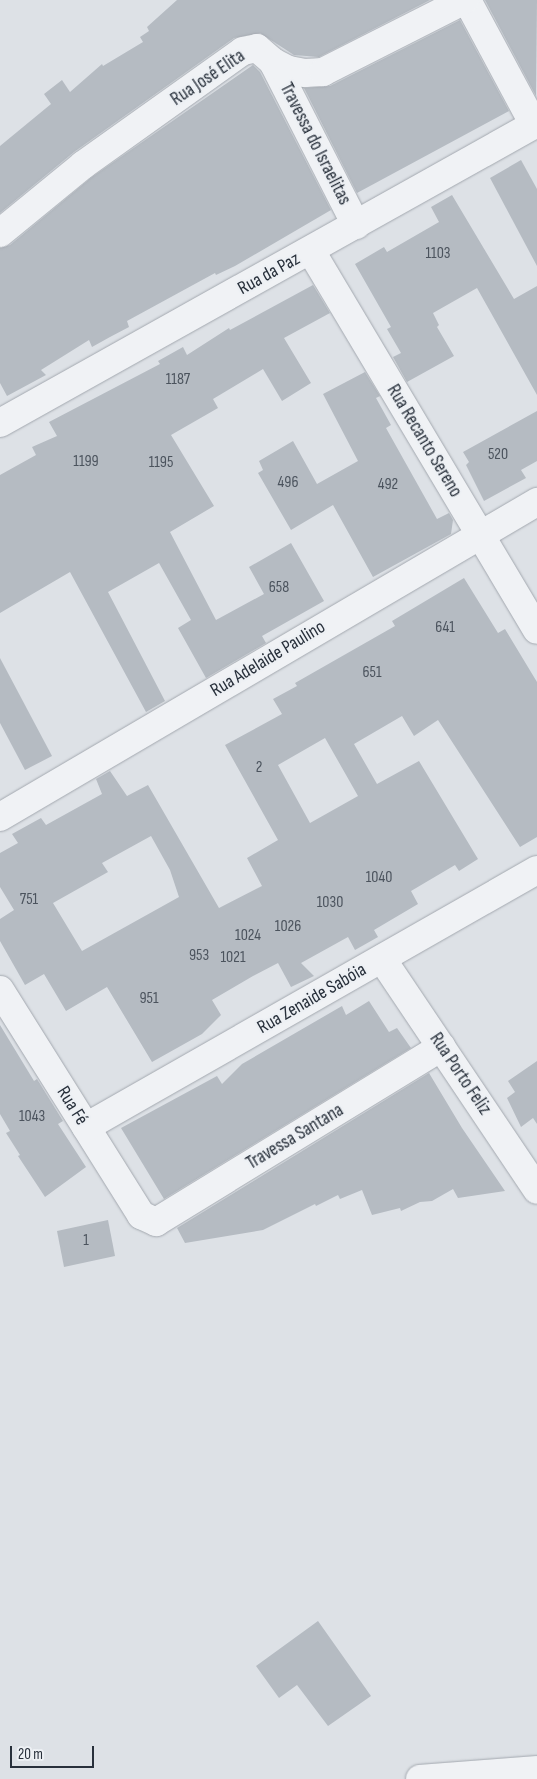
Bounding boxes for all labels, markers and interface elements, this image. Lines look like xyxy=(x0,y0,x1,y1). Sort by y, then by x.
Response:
street label: Rua José Elita xyxy=(167,45,249,111)
street label: Travessa do Israelitas xyxy=(274,79,356,209)
house number: 1103 xyxy=(425,244,451,264)
street label: Rua da Paz xyxy=(234,248,304,300)
house number: 1187 xyxy=(166,370,190,390)
street label: Rua Recanto Sereno xyxy=(381,381,467,501)
house number: 520 xyxy=(488,445,508,465)
house number: 1199 xyxy=(73,452,99,472)
house number: 1195 xyxy=(149,453,173,473)
house number: 496 xyxy=(278,473,298,493)
house number: 492 xyxy=(378,475,398,495)
house number: 658 xyxy=(269,578,289,598)
street label: Rua Adelaide Paulino xyxy=(206,616,330,702)
house number: 641 xyxy=(435,618,455,638)
house number: 651 xyxy=(362,663,382,683)
house number: 2 xyxy=(256,758,262,778)
house number: 1040 xyxy=(366,868,392,888)
house number: 751 xyxy=(20,890,38,910)
house number: 1030 xyxy=(317,893,343,913)
house number: 1026 xyxy=(275,917,301,937)
house number: 1024 xyxy=(235,926,261,946)
house number: 953 xyxy=(189,946,209,966)
house number: 1021 xyxy=(221,948,245,968)
street label: Rua Zenaide Sabóia xyxy=(254,959,370,1039)
house number: 951 xyxy=(139,989,159,1009)
street label: Rua Porto Feliz xyxy=(424,1029,496,1119)
street label: Rua Fé xyxy=(51,1082,93,1130)
street label: Travessa Santana xyxy=(242,1099,348,1175)
house number: 1043 xyxy=(19,1107,45,1127)
house number: 1 xyxy=(83,1231,89,1251)
scale bar xyxy=(12,1736,96,1768)
text: 20 m xyxy=(18,1745,43,1764)

